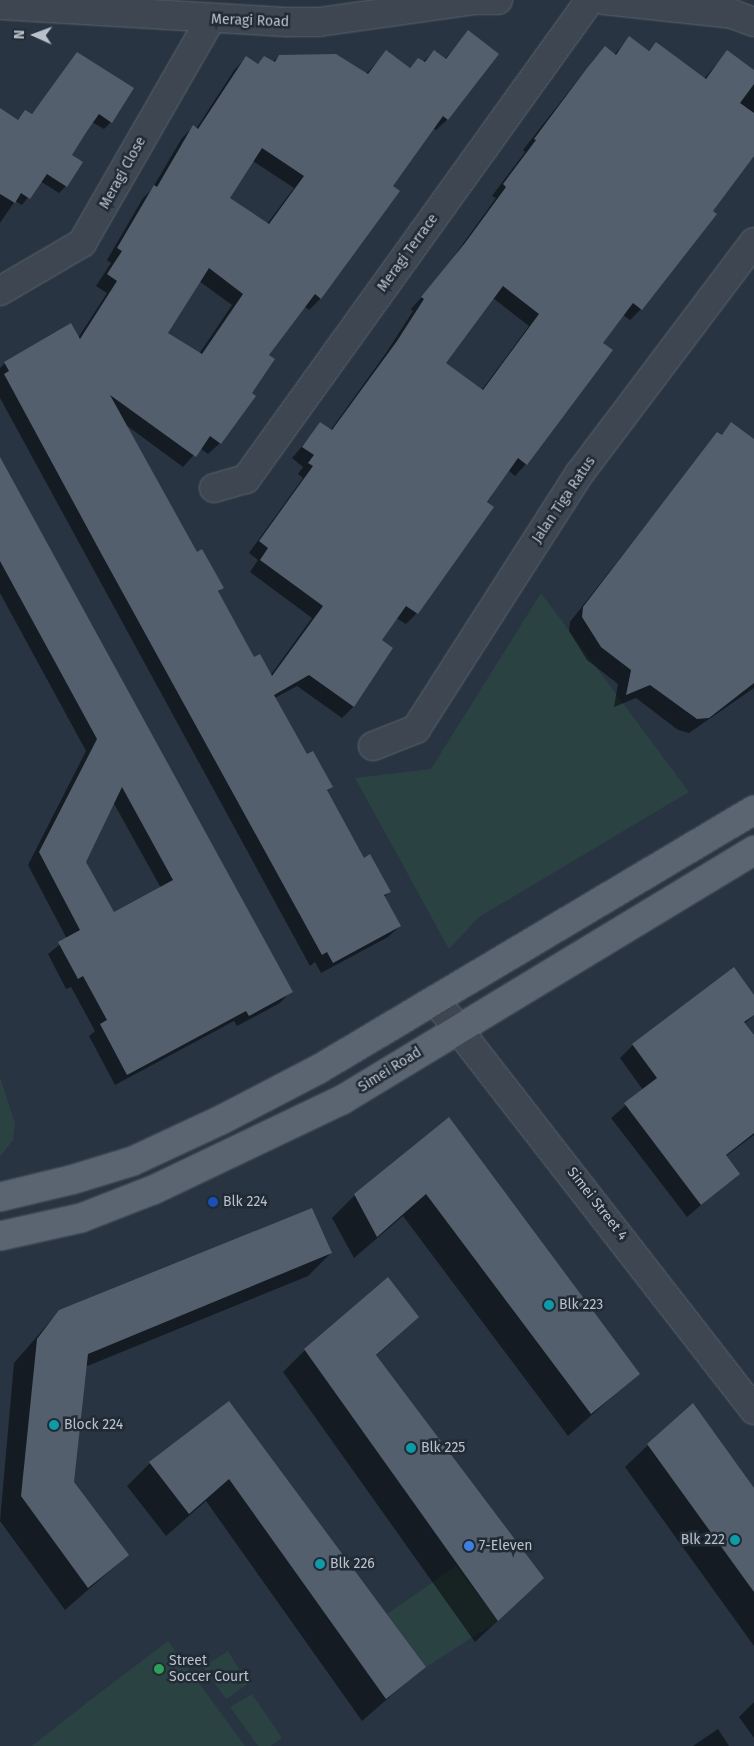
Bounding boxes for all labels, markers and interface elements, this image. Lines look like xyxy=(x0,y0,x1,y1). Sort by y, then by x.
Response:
north arrow xyxy=(10,10,60,60)
street label: Meragi Road xyxy=(211,11,289,31)
text: N xyxy=(11,30,28,39)
street label: Meragi Close xyxy=(96,134,150,212)
street label: Meragi Terrace xyxy=(374,211,442,295)
street label: Jalan Tiga Ratus xyxy=(529,454,599,546)
street label: Simei Road xyxy=(355,1044,425,1096)
street label: Simei Street 4 xyxy=(563,1164,631,1244)
place label: Blk 224 xyxy=(223,1194,267,1210)
marker: Blk 224 xyxy=(207,1196,219,1208)
place label: Blk 223 xyxy=(559,1297,603,1313)
marker: Blk 223 xyxy=(543,1299,555,1311)
place label: Block 224 xyxy=(64,1417,123,1433)
marker: Block 224 xyxy=(48,1419,60,1431)
place label: Blk 225 xyxy=(421,1440,465,1456)
marker: Blk 225 xyxy=(405,1442,417,1454)
place label: Blk 222 xyxy=(681,1532,725,1548)
marker: Blk 222 xyxy=(729,1534,741,1546)
place label: 7-Eleven xyxy=(479,1538,533,1554)
marker: 7-Eleven xyxy=(463,1540,475,1552)
place label: Blk 226 xyxy=(330,1556,375,1572)
marker: Blk 226 xyxy=(314,1558,326,1570)
place label: Street Soccer Court xyxy=(169,1653,249,1685)
marker: Street Soccer Court xyxy=(153,1663,165,1675)

